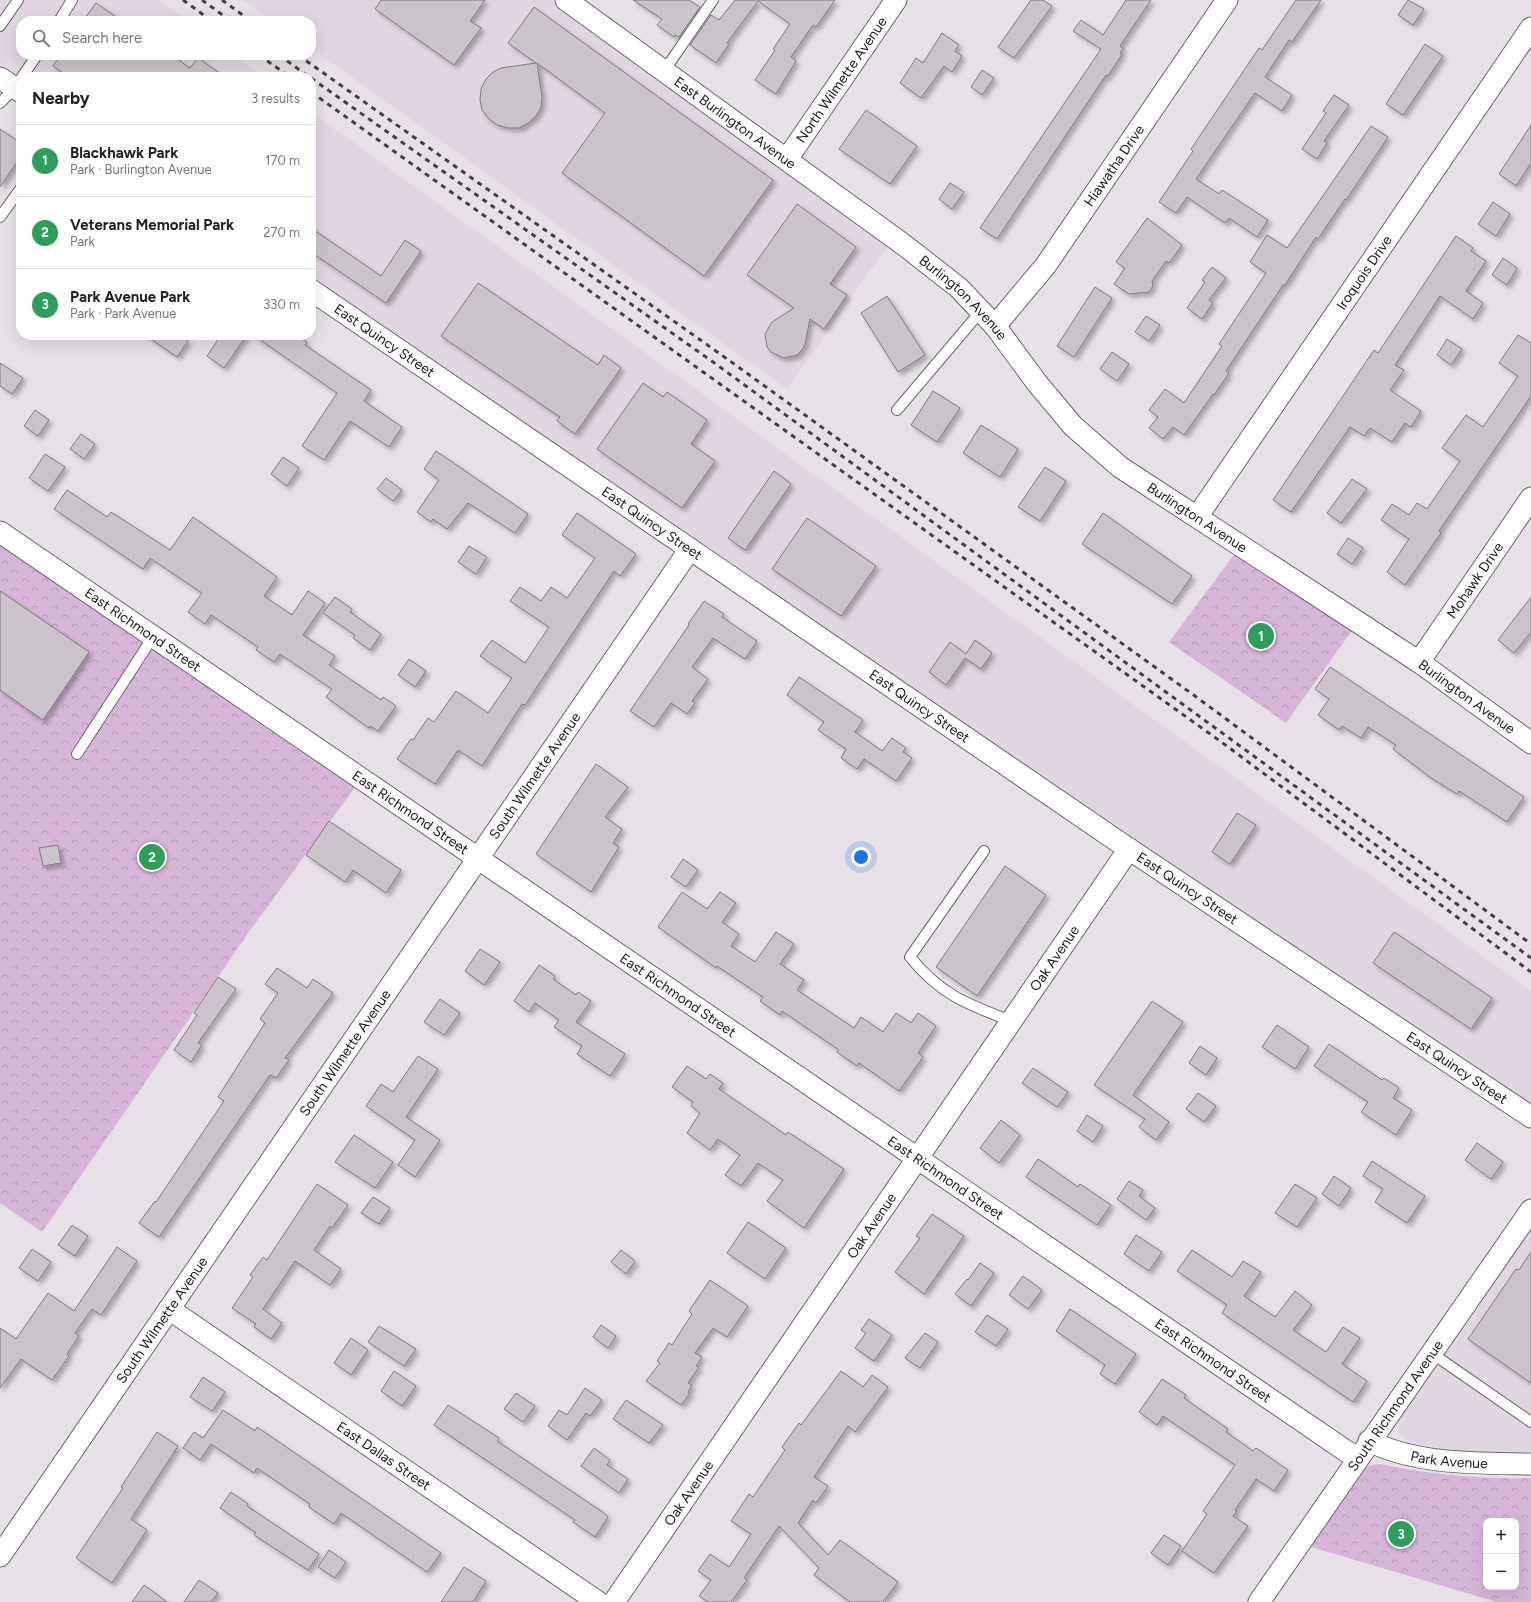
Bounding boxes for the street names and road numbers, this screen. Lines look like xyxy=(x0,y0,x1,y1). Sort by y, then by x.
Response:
street label: North Wilmette Avenue xyxy=(792,13,891,146)
street label: East Burlington Avenue xyxy=(671,73,800,173)
street label: Hiawatha Drive xyxy=(1080,121,1148,209)
street label: Iroquois Drive xyxy=(1333,232,1396,313)
street label: Burlington Avenue xyxy=(916,252,1011,344)
street label: East Quincy Street xyxy=(331,300,438,381)
street label: Burlington Avenue xyxy=(1144,479,1250,556)
street label: East Quincy Street xyxy=(598,483,705,563)
street label: Mohawk Drive xyxy=(1443,539,1507,622)
street label: East Richmond Street xyxy=(82,584,204,675)
street label: Burlington Avenue xyxy=(1415,656,1519,738)
street label: East Quincy Street xyxy=(866,666,973,746)
street label: South Wilmette Avenue xyxy=(485,709,584,842)
street label: East Richmond Street xyxy=(349,767,472,858)
street label: East Quincy Street xyxy=(1134,848,1241,928)
street label: Oak Avenue xyxy=(1026,922,1083,994)
street label: East Richmond Street xyxy=(617,949,739,1041)
street label: South Wilmette Avenue xyxy=(296,986,394,1119)
street label: East Quincy Street xyxy=(1403,1028,1511,1107)
street label: East Richmond Street xyxy=(884,1132,1007,1223)
street label: Oak Avenue xyxy=(843,1189,900,1262)
street label: South Wilmette Avenue xyxy=(112,1253,211,1387)
street label: East Richmond Street xyxy=(1152,1315,1275,1406)
street label: South Richmond Avenue xyxy=(1344,1337,1447,1474)
street label: East Dallas Street xyxy=(333,1418,434,1494)
street label: Park Avenue xyxy=(1409,1447,1488,1472)
street label: Oak Avenue xyxy=(660,1457,717,1529)

